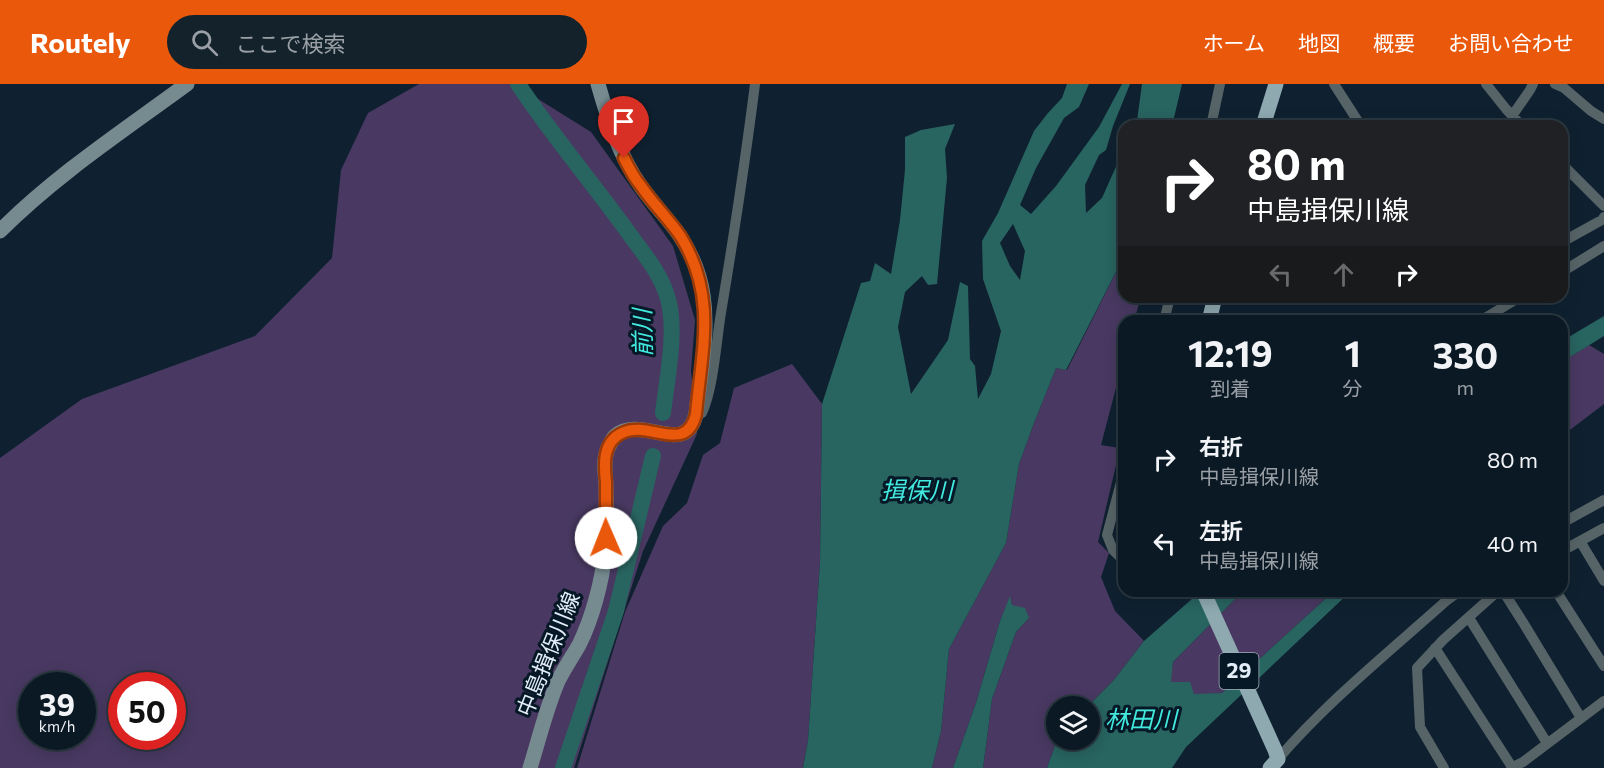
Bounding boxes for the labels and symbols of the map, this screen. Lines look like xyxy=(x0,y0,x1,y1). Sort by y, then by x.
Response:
pin xyxy=(598,96,649,158)
water label: 前川 xyxy=(627,306,656,357)
water label: 揖保川 xyxy=(881,475,956,504)
position arrow xyxy=(574,506,638,570)
street label: 中島揖保川線 xyxy=(510,588,585,720)
road number: 29 xyxy=(1220,653,1258,689)
speed limit sign: 50 xyxy=(108,672,186,750)
water label: 林田川 xyxy=(1105,704,1180,733)

